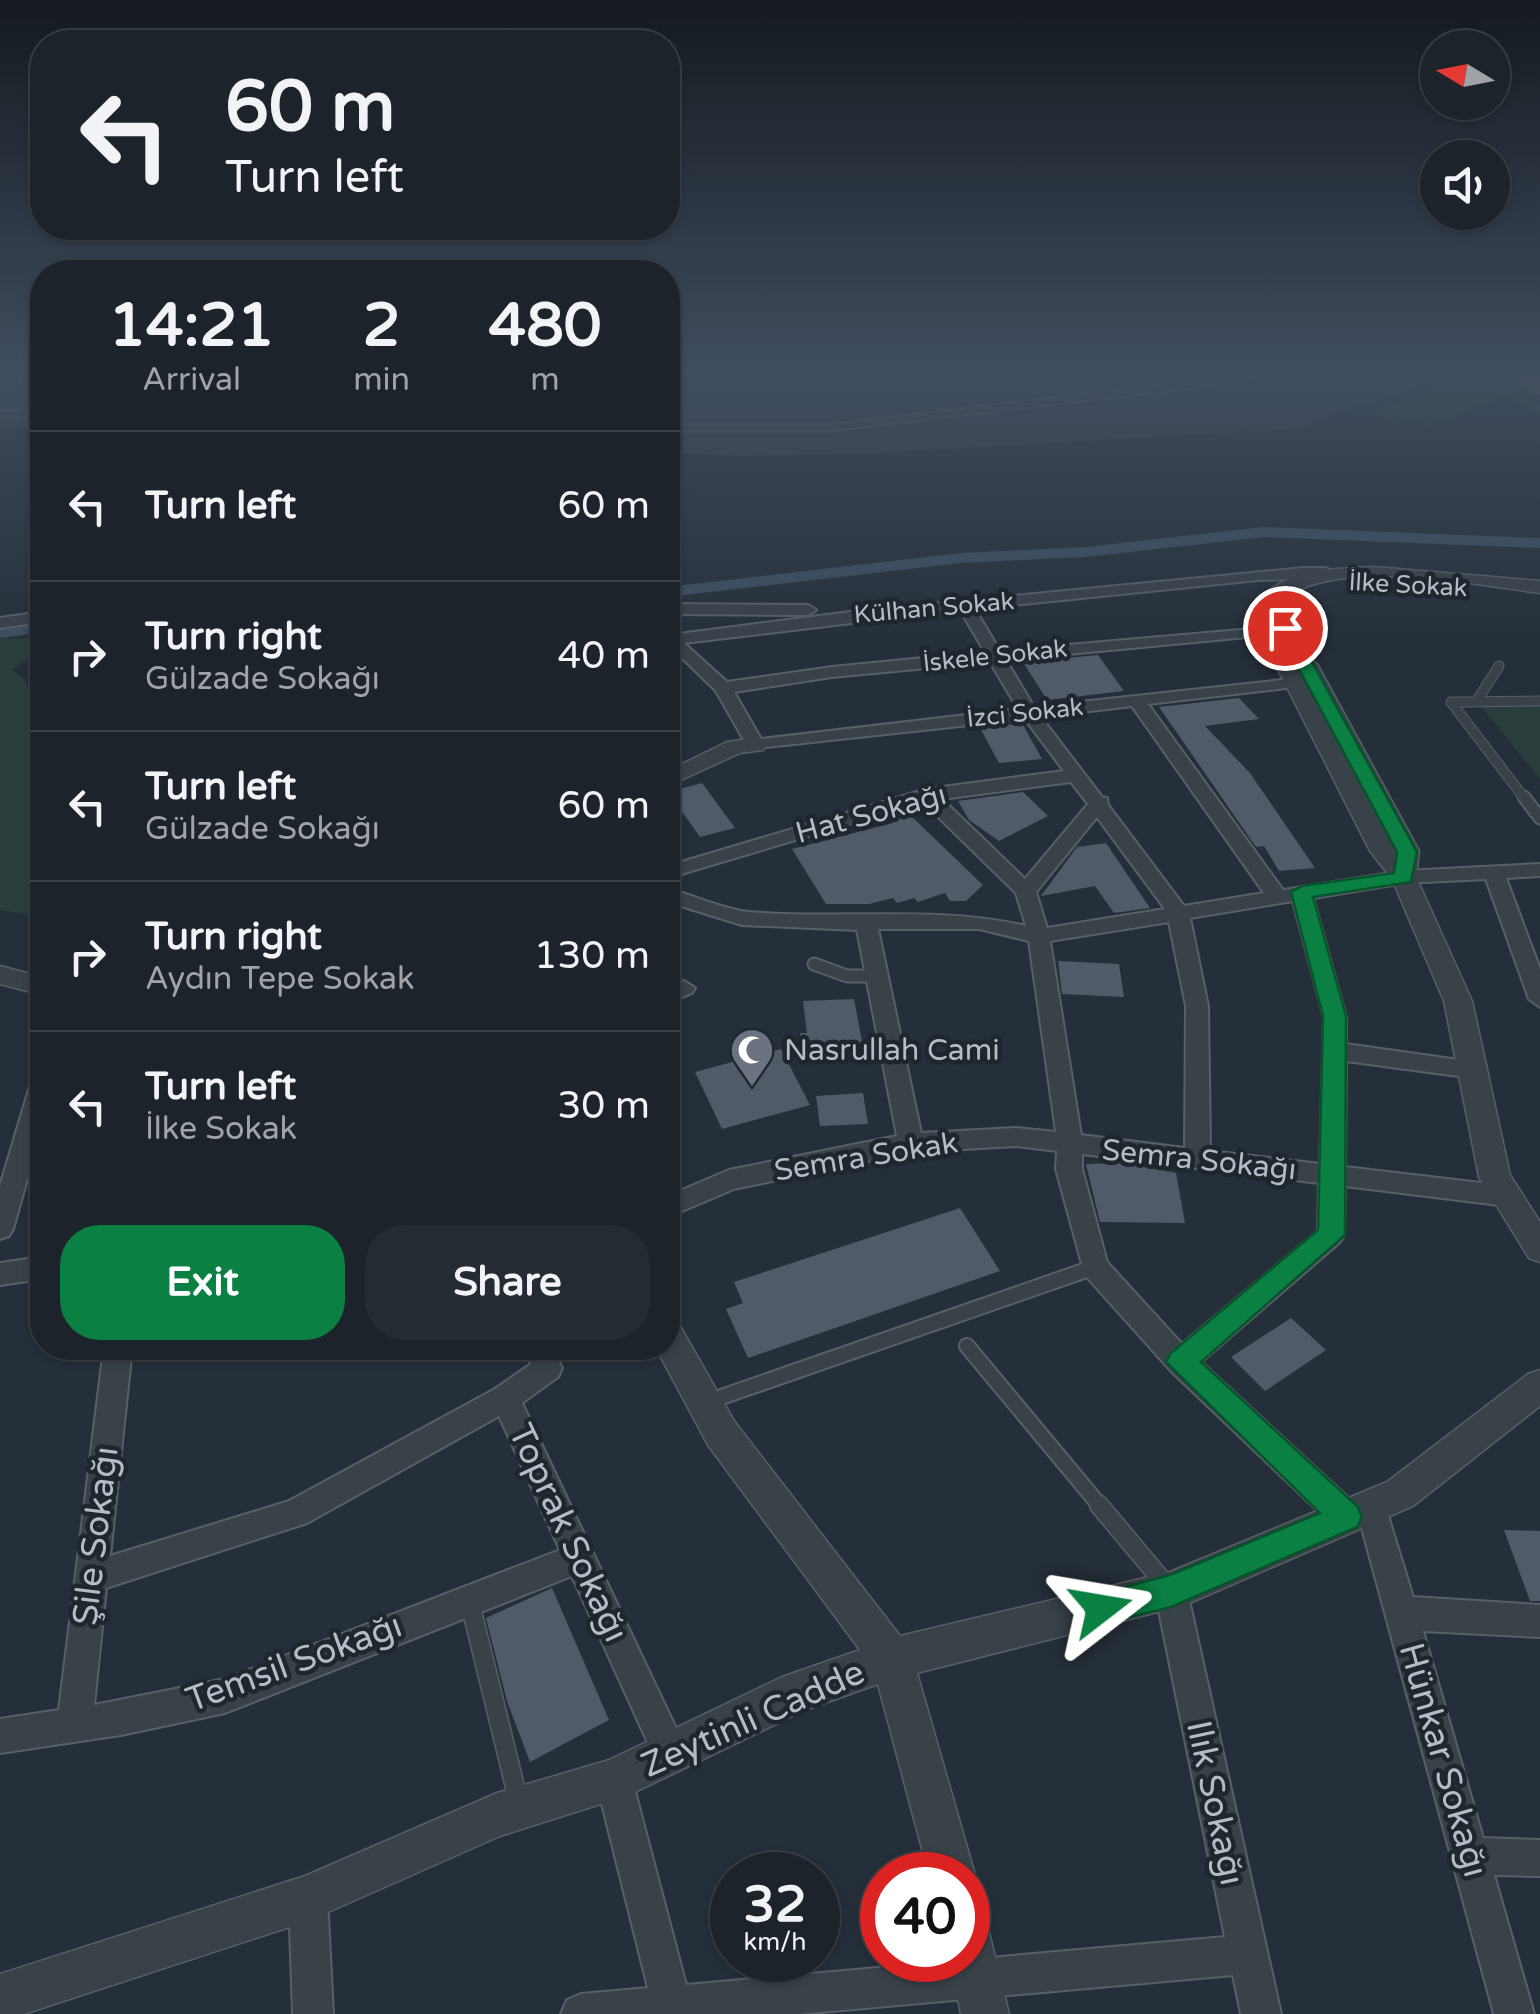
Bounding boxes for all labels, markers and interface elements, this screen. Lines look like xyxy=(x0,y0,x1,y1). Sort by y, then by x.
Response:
north arrow xyxy=(1420,30,1510,120)
map controls xyxy=(1420,30,1510,230)
text: 60 m xyxy=(225,66,395,150)
icon: left xyxy=(60,70,190,200)
button: sound xyxy=(1420,140,1510,230)
text: Turn left xyxy=(225,151,404,205)
text: 14:21 xyxy=(108,290,275,362)
text: 2 xyxy=(363,290,400,362)
text: 480 xyxy=(488,290,602,362)
text: Arrival xyxy=(142,361,241,399)
text: min xyxy=(353,361,410,399)
text: m xyxy=(530,361,560,399)
icon: left xyxy=(60,479,115,534)
text: Turn left xyxy=(145,483,296,529)
text: 60 m xyxy=(558,483,650,529)
street label: İlke Sokak xyxy=(1348,567,1468,603)
street label: Külhan Sokak xyxy=(853,586,1015,630)
pin xyxy=(1243,586,1328,671)
icon: arrive xyxy=(1258,601,1313,656)
text: Turn right xyxy=(145,614,322,660)
icon: right xyxy=(60,629,115,684)
text: 40 m xyxy=(558,633,650,679)
street label: İskele Sokak xyxy=(921,634,1069,678)
text: Gülzade Sokağı xyxy=(145,660,380,698)
street label: İzci Sokak xyxy=(965,692,1085,734)
text: Turn left xyxy=(145,764,296,810)
street label: Hat Sokağı xyxy=(792,776,950,852)
icon: left xyxy=(60,779,115,834)
text: 60 m xyxy=(558,783,650,829)
text: Gülzade Sokağı xyxy=(145,810,380,848)
text: Turn right xyxy=(145,914,322,960)
icon: right xyxy=(60,929,115,984)
text: 130 m xyxy=(534,933,650,979)
text: Aydın Tepe Sokak xyxy=(145,960,415,998)
mosque icon: Nasrullah Cami xyxy=(729,1027,775,1088)
place label: Nasrullah Cami xyxy=(784,1032,1000,1069)
text: Turn left xyxy=(145,1064,296,1110)
icon: left xyxy=(60,1079,115,1134)
text: 30 m xyxy=(558,1083,650,1129)
text: İlke Sokak xyxy=(145,1110,297,1148)
street label: Semra Sokak xyxy=(772,1124,960,1190)
street label: Semra Sokağı xyxy=(1100,1131,1298,1189)
button: Exit xyxy=(60,1225,345,1340)
button: Share xyxy=(365,1225,650,1340)
street label: Toprak Sokağı xyxy=(499,1417,637,1649)
street label: Şile Sokağı xyxy=(64,1444,128,1628)
position arrow xyxy=(1049,1556,1153,1660)
street label: Temsil Sokağı xyxy=(180,1605,408,1721)
street label: Hünkar Sokağı xyxy=(1390,1638,1496,1882)
street label: Zeytinli Cadde xyxy=(635,1651,871,1787)
street label: Ilık Sokağı xyxy=(1177,1717,1253,1889)
speed limit sign: 40 xyxy=(860,1852,990,1982)
text: 32 xyxy=(744,1875,806,1935)
text: km/h xyxy=(744,1927,806,1957)

